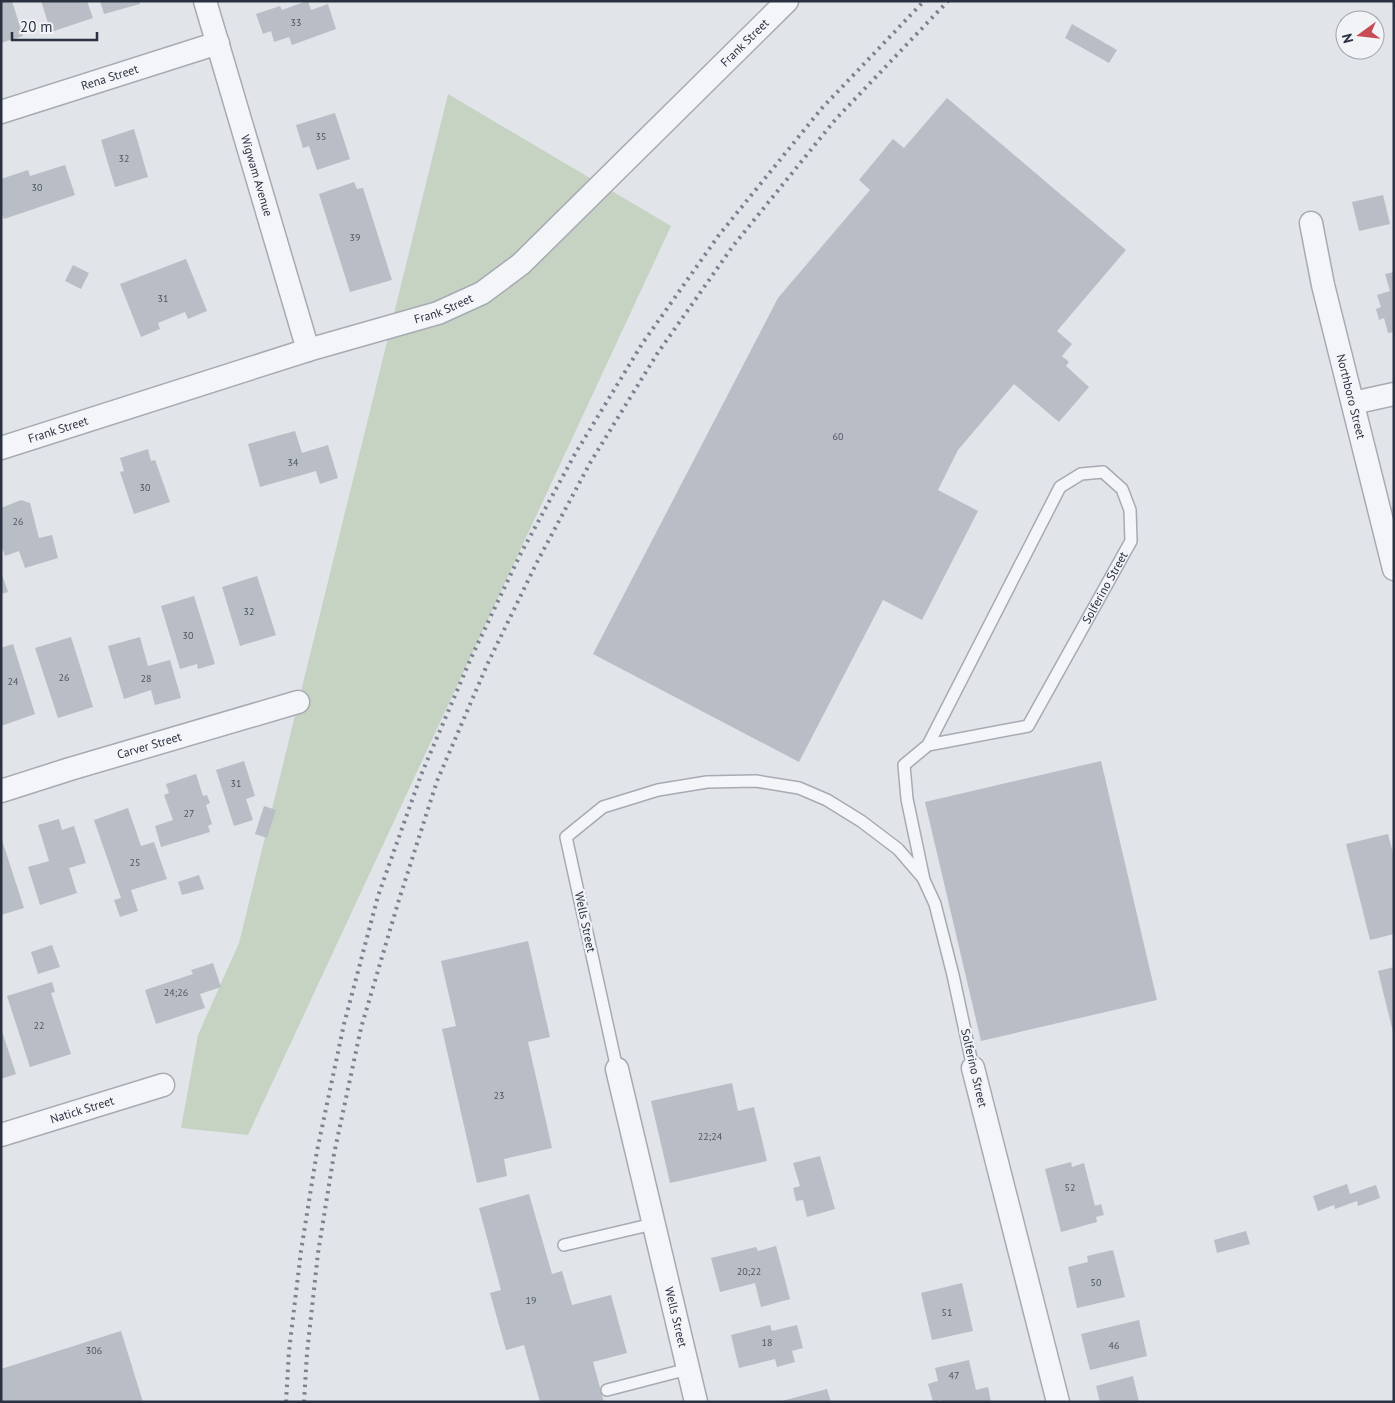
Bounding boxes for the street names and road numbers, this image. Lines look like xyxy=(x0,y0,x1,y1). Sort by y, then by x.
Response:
street label: Frank Street xyxy=(717,15,772,70)
street label: Rena Street xyxy=(79,61,140,93)
street label: Wigwam Avenue xyxy=(238,133,276,218)
street label: Frank Street xyxy=(412,290,475,326)
street label: Northboro Street xyxy=(1334,352,1369,440)
street label: Frank Street xyxy=(26,413,90,446)
street label: Solferino Street xyxy=(1078,549,1131,626)
street label: Carver Street xyxy=(115,729,183,762)
street label: Wells Street xyxy=(572,890,599,954)
street label: Solferino Street xyxy=(958,1027,991,1109)
street label: Natick Street xyxy=(48,1093,116,1126)
street label: Wells Street xyxy=(662,1285,691,1349)

